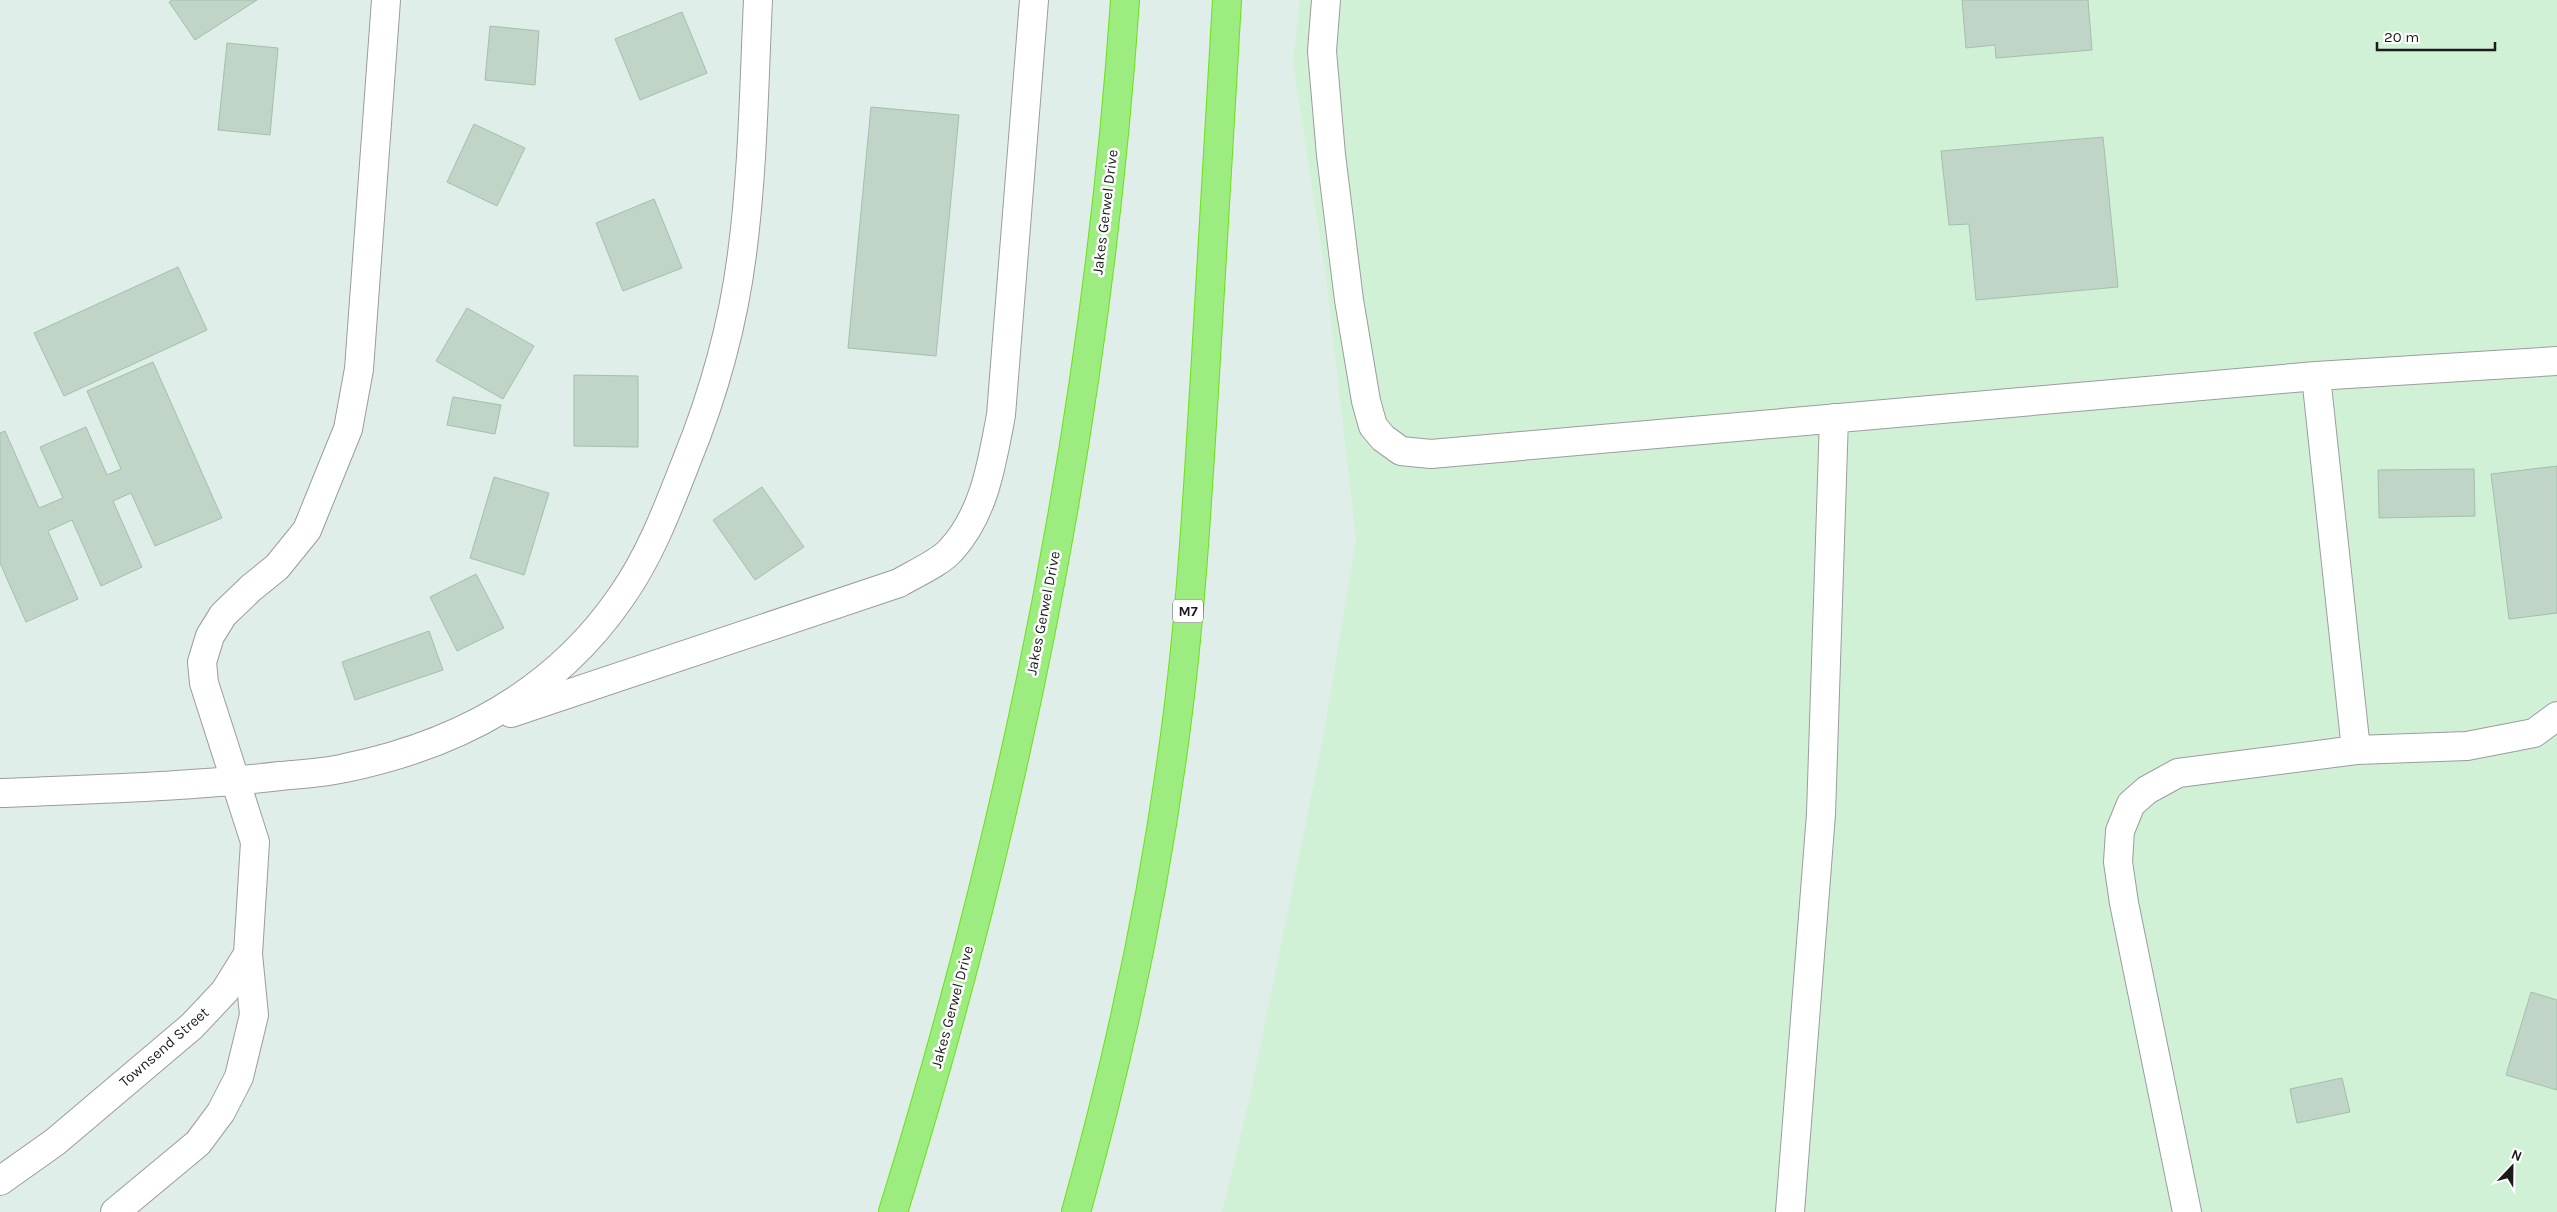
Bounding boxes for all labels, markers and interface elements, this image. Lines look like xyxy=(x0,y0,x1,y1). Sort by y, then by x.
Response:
scale bar xyxy=(2377,20,2494,52)
text: 20 m xyxy=(2384,28,2419,46)
street label: Jakes Gerwel Drive xyxy=(1088,148,1122,276)
street label: Jakes Gerwel Drive xyxy=(1022,549,1064,677)
road number: M7 xyxy=(1173,600,1203,622)
street label: Jakes Gerwel Drive xyxy=(927,944,977,1070)
street label: Townsend Street xyxy=(116,1003,213,1091)
north arrow xyxy=(2487,1142,2537,1192)
text: N xyxy=(2509,1146,2525,1165)

